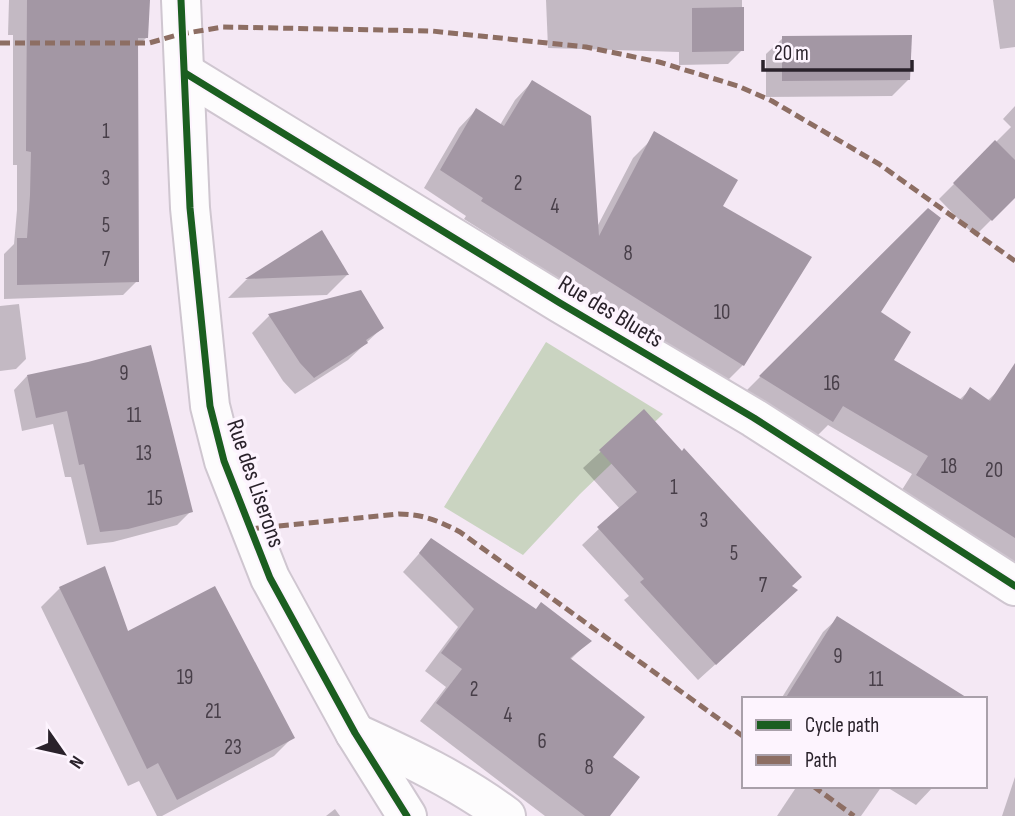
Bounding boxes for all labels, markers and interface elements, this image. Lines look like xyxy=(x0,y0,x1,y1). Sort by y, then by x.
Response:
scale bar xyxy=(763,28,912,72)
text: 20 m xyxy=(774,41,809,66)
house number: 1 xyxy=(102,119,110,144)
house number: 3 xyxy=(102,166,110,191)
house number: 2 xyxy=(514,171,522,196)
house number: 4 xyxy=(551,194,560,219)
house number: 5 xyxy=(102,213,110,238)
house number: 8 xyxy=(623,241,633,266)
house number: 7 xyxy=(102,247,111,272)
street label: Rue des Bluets xyxy=(553,269,668,354)
house number: 10 xyxy=(714,300,730,325)
house number: 9 xyxy=(119,361,129,386)
house number: 16 xyxy=(824,371,840,396)
house number: 11 xyxy=(127,403,142,428)
street label: Rue des Liserons xyxy=(220,415,291,551)
house number: 13 xyxy=(136,441,152,466)
house number: 18 xyxy=(941,454,957,479)
house number: 20 xyxy=(985,458,1003,483)
house number: 1 xyxy=(670,475,678,500)
house number: 15 xyxy=(147,486,163,511)
house number: 3 xyxy=(700,508,708,533)
house number: 5 xyxy=(730,541,738,566)
house number: 7 xyxy=(759,573,768,598)
house number: 9 xyxy=(833,644,843,669)
house number: 19 xyxy=(177,665,193,690)
house number: 11 xyxy=(869,667,884,692)
house number: 2 xyxy=(470,677,478,702)
legend xyxy=(742,697,987,788)
house number: 21 xyxy=(205,699,222,724)
house number: 4 xyxy=(504,703,513,728)
text: Cycle path xyxy=(805,713,879,738)
north arrow xyxy=(28,718,98,788)
house number: 6 xyxy=(537,729,547,754)
house number: 23 xyxy=(224,735,242,760)
text: Path xyxy=(805,748,837,773)
text: N xyxy=(63,751,88,772)
house number: 8 xyxy=(584,755,594,780)

